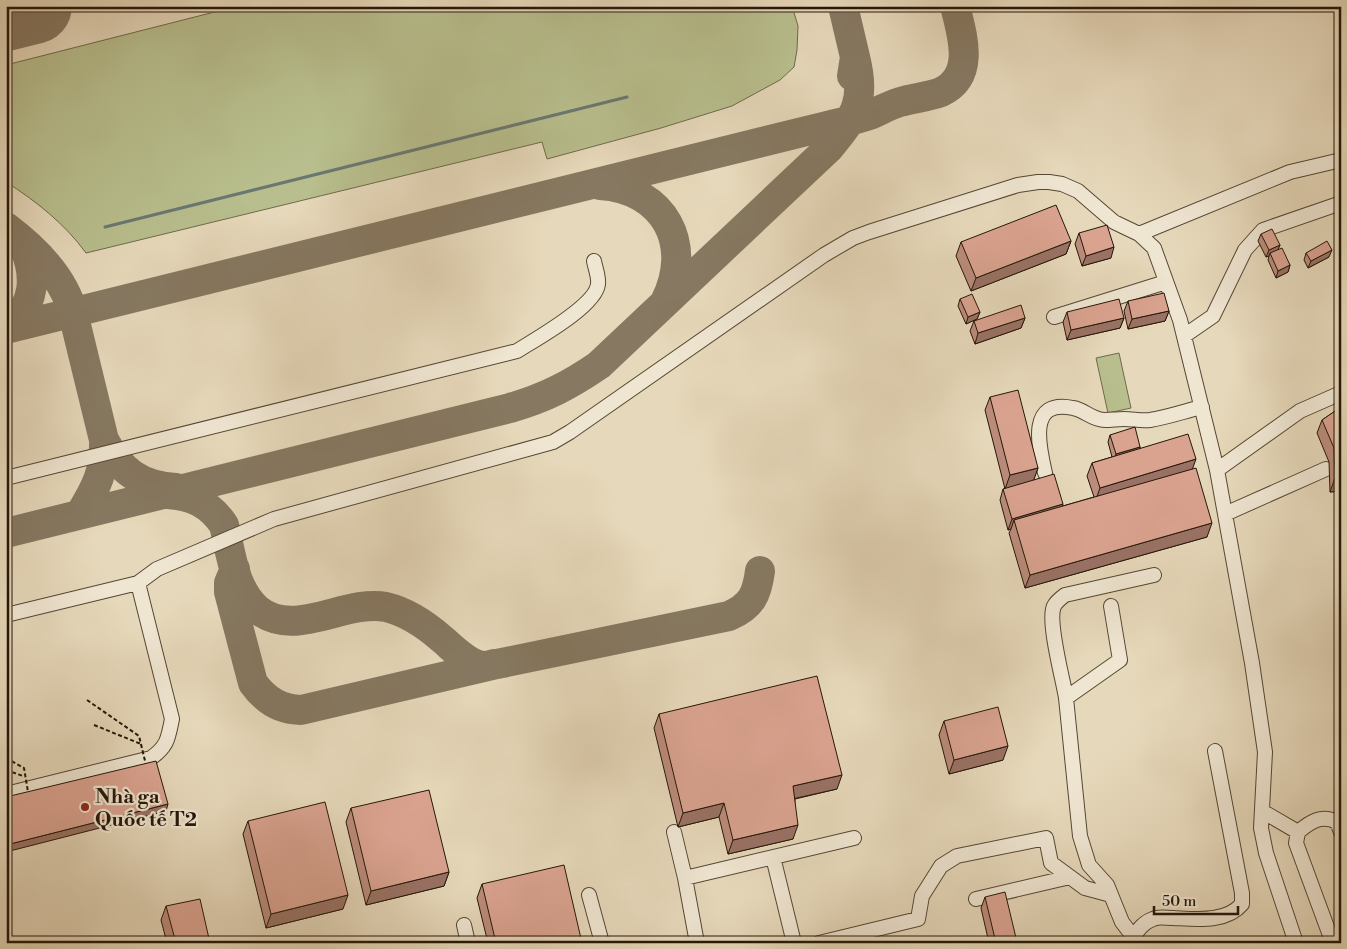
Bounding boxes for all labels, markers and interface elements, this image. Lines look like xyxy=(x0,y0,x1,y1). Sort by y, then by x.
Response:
place label: Nhà ga Quốc tế T2 xyxy=(95,785,197,833)
marker: Nhà ga Quốc tế T2 xyxy=(79,801,91,813)
scale bar xyxy=(1154,884,1238,916)
text: 50 m xyxy=(1162,892,1196,911)

